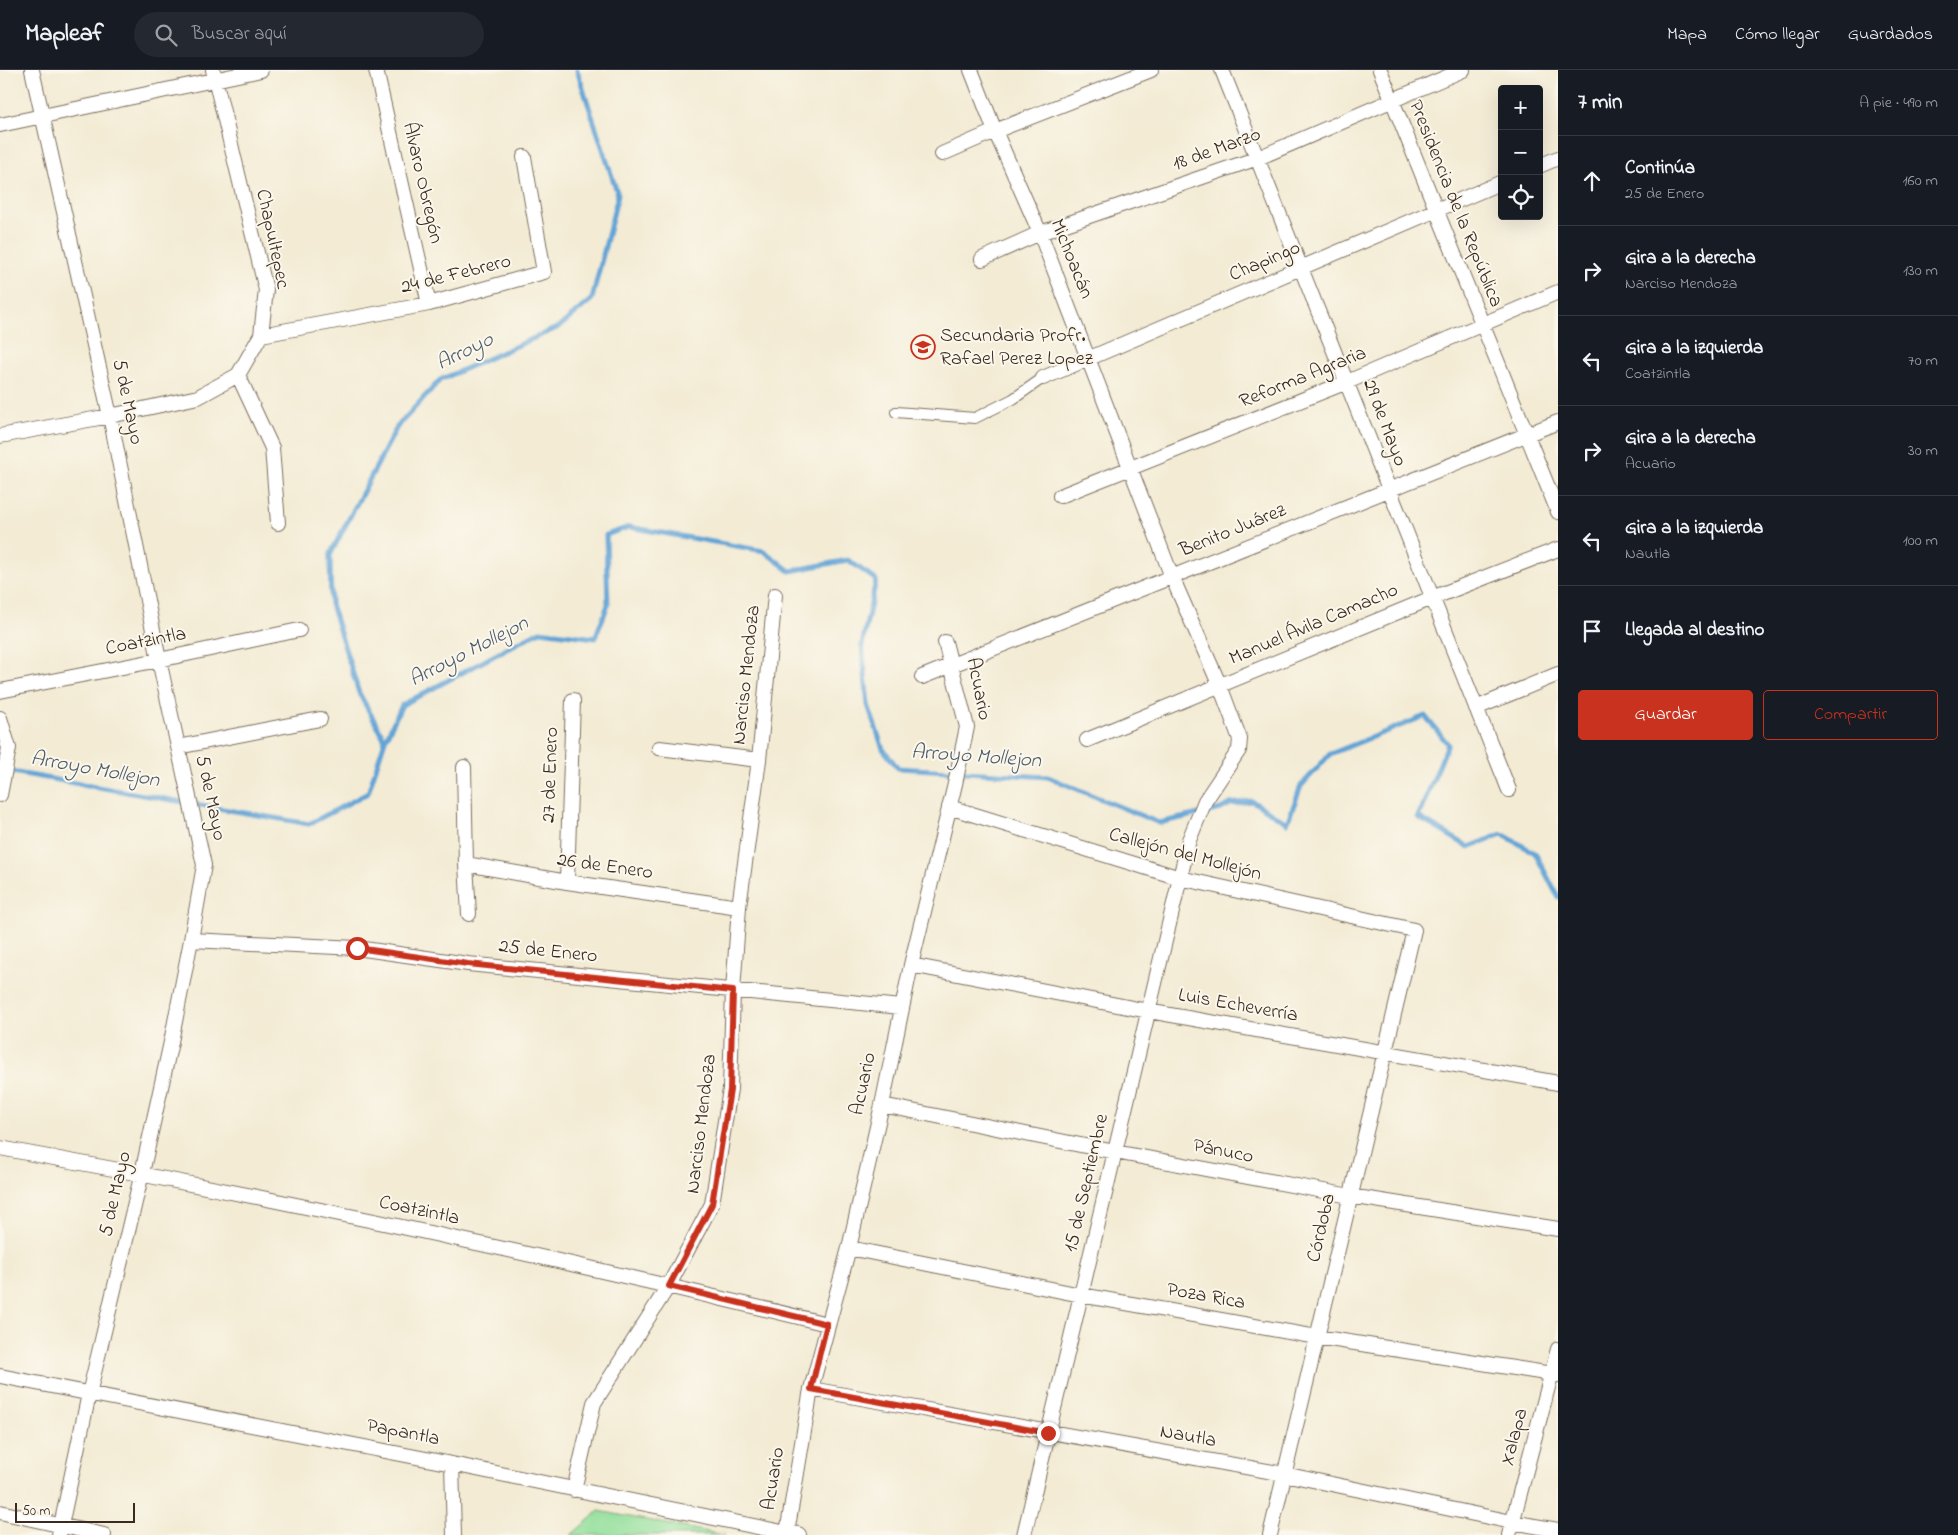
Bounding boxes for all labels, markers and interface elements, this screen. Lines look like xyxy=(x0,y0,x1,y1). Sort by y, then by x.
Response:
search box xyxy=(134,12,484,57)
text: Mapleaf xyxy=(25,17,104,52)
icon: search xyxy=(152,21,180,49)
text: Buscar aquí xyxy=(192,21,287,48)
text: Mapa xyxy=(1667,22,1707,48)
text: Cómo llegar xyxy=(1735,22,1820,48)
text: Guardados xyxy=(1848,22,1933,48)
map controls xyxy=(1498,85,1543,220)
button: + xyxy=(1498,85,1543,130)
text: 7 min xyxy=(1578,88,1622,118)
text: A pie · 490 m xyxy=(1859,91,1938,115)
street label: Presidencia de la República xyxy=(1400,96,1510,312)
street label: Álvaro Obregón xyxy=(393,119,450,247)
street label: 18 de Marzo xyxy=(1169,121,1265,179)
button: − xyxy=(1498,130,1543,175)
text: Continúa xyxy=(1625,155,1695,182)
icon: ahead xyxy=(1578,167,1606,195)
text: 160 m xyxy=(1903,169,1938,193)
button: locate xyxy=(1498,175,1543,220)
text: 25 de Enero xyxy=(1625,182,1704,206)
street label: Chapultepec xyxy=(247,186,297,292)
street label: Michoacán xyxy=(1042,215,1100,304)
street label: Chapingo xyxy=(1225,234,1306,291)
text: Gira a la derecha xyxy=(1625,245,1756,272)
street label: 24 de Febrero xyxy=(398,247,514,303)
icon: right xyxy=(1578,257,1606,285)
text: 130 m xyxy=(1903,259,1938,283)
text: Narciso Mendoza xyxy=(1625,272,1737,296)
place label: Secundaria Profr. Rafael Perez Lopez xyxy=(940,322,1094,374)
water label: Arroyo xyxy=(431,325,500,379)
school or university icon: Secundaria Profr. Rafael Perez Lopez xyxy=(910,334,936,360)
text: Gira a la izquierda xyxy=(1625,335,1763,362)
street label: Reforma Agraria xyxy=(1235,339,1371,418)
icon: left xyxy=(1578,347,1606,375)
text: 70 m xyxy=(1908,349,1938,373)
street label: 5 de Mayo xyxy=(104,357,150,447)
text: Coatzintla xyxy=(1625,362,1690,386)
street label: 29 de Mayo xyxy=(1354,375,1414,471)
text: Gira a la derecha xyxy=(1625,425,1756,452)
icon: right xyxy=(1578,437,1606,465)
text: 30 m xyxy=(1908,439,1938,463)
text: Acuario xyxy=(1625,452,1676,476)
street label: Benito Juárez xyxy=(1174,496,1291,566)
text: Gira a la izquierda xyxy=(1625,515,1763,542)
icon: left xyxy=(1578,527,1606,555)
text: 100 m xyxy=(1903,529,1938,553)
text: Nautla xyxy=(1625,542,1670,566)
street label: Manuel Ávila Camacho xyxy=(1225,576,1403,674)
street label: Narciso Mendoza xyxy=(725,604,769,746)
water label: Arroyo Mollejon xyxy=(404,609,534,695)
icon: arrive xyxy=(1578,617,1606,645)
text: Llegada al destino xyxy=(1625,617,1764,644)
street label: Coatzintla xyxy=(103,620,189,664)
street label: Acuario xyxy=(958,655,998,723)
button: Guardar xyxy=(1578,690,1753,740)
button: Compartir xyxy=(1763,690,1938,740)
street label: 27 de Enero xyxy=(535,727,567,823)
water label: Arroyo Mollejon xyxy=(910,737,1043,777)
water label: Arroyo Mollejon xyxy=(28,744,162,796)
street label: 5 de Mayo xyxy=(187,753,233,843)
street label: Callejón del Mollejón xyxy=(1105,821,1265,889)
street label: 26 de Enero xyxy=(555,846,655,888)
street label: 25 de Enero xyxy=(497,932,599,972)
route start xyxy=(346,937,369,960)
street label: Luis Echeverría xyxy=(1176,981,1300,1031)
street label: Acuario xyxy=(843,1050,885,1118)
street label: Narciso Mendoza xyxy=(679,1053,725,1195)
street label: 15 de Septiembre xyxy=(1057,1111,1117,1255)
street label: Pánuco xyxy=(1190,1132,1256,1172)
street label: 5 de Mayo xyxy=(92,1148,140,1240)
street label: Coatzintla xyxy=(376,1188,462,1234)
street label: Córdoba xyxy=(1300,1191,1344,1265)
street label: Poza Rica xyxy=(1164,1276,1248,1318)
street label: Xalapa xyxy=(1493,1405,1537,1469)
street label: Papantla xyxy=(364,1412,442,1454)
street label: Nautla xyxy=(1158,1418,1218,1456)
route end xyxy=(1037,1422,1060,1445)
street label: Acuario xyxy=(755,1445,793,1513)
scale bar xyxy=(15,1500,135,1523)
text: 50 m xyxy=(22,1501,50,1522)

